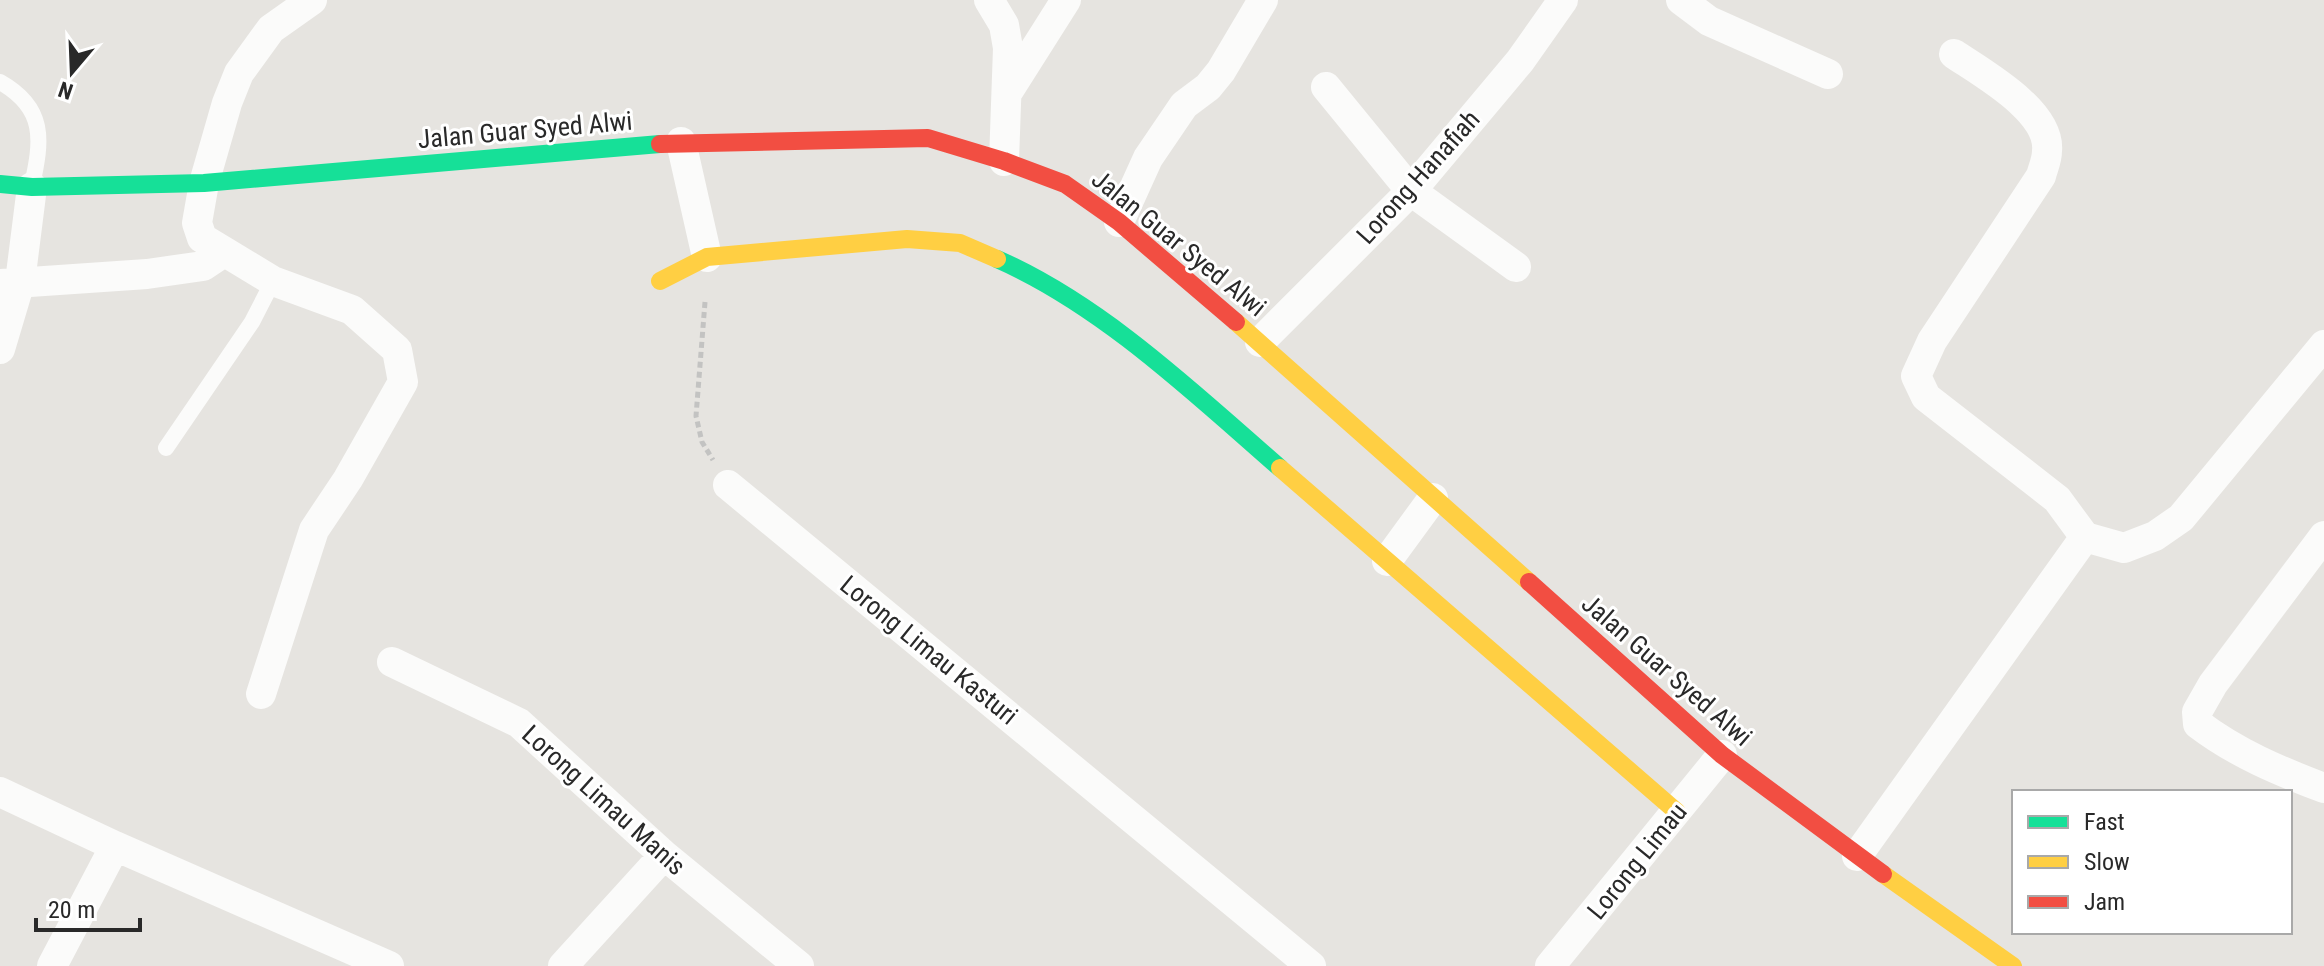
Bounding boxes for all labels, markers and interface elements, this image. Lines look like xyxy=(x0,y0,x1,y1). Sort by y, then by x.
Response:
north arrow xyxy=(32,32,112,112)
text: N xyxy=(55,76,76,104)
street label: Lorong Hanafiah xyxy=(1350,104,1486,250)
street label: Jalan Guar Syed Alwi xyxy=(416,106,634,154)
street label: Jalan Guar Syed Alwi xyxy=(1086,164,1272,322)
street label: Lorong Limau Kasturi xyxy=(834,569,1024,731)
street label: Jalan Guar Syed Alwi xyxy=(1576,588,1758,752)
street label: Lorong Limau Manis xyxy=(516,719,692,881)
legend xyxy=(2012,790,2292,934)
street label: Lorong Limau xyxy=(1581,797,1693,925)
text: Fast xyxy=(2084,808,2125,836)
text: Slow xyxy=(2084,848,2130,876)
scale bar xyxy=(36,882,140,932)
text: Jam xyxy=(2084,888,2125,916)
text: 20 m xyxy=(48,896,95,924)

